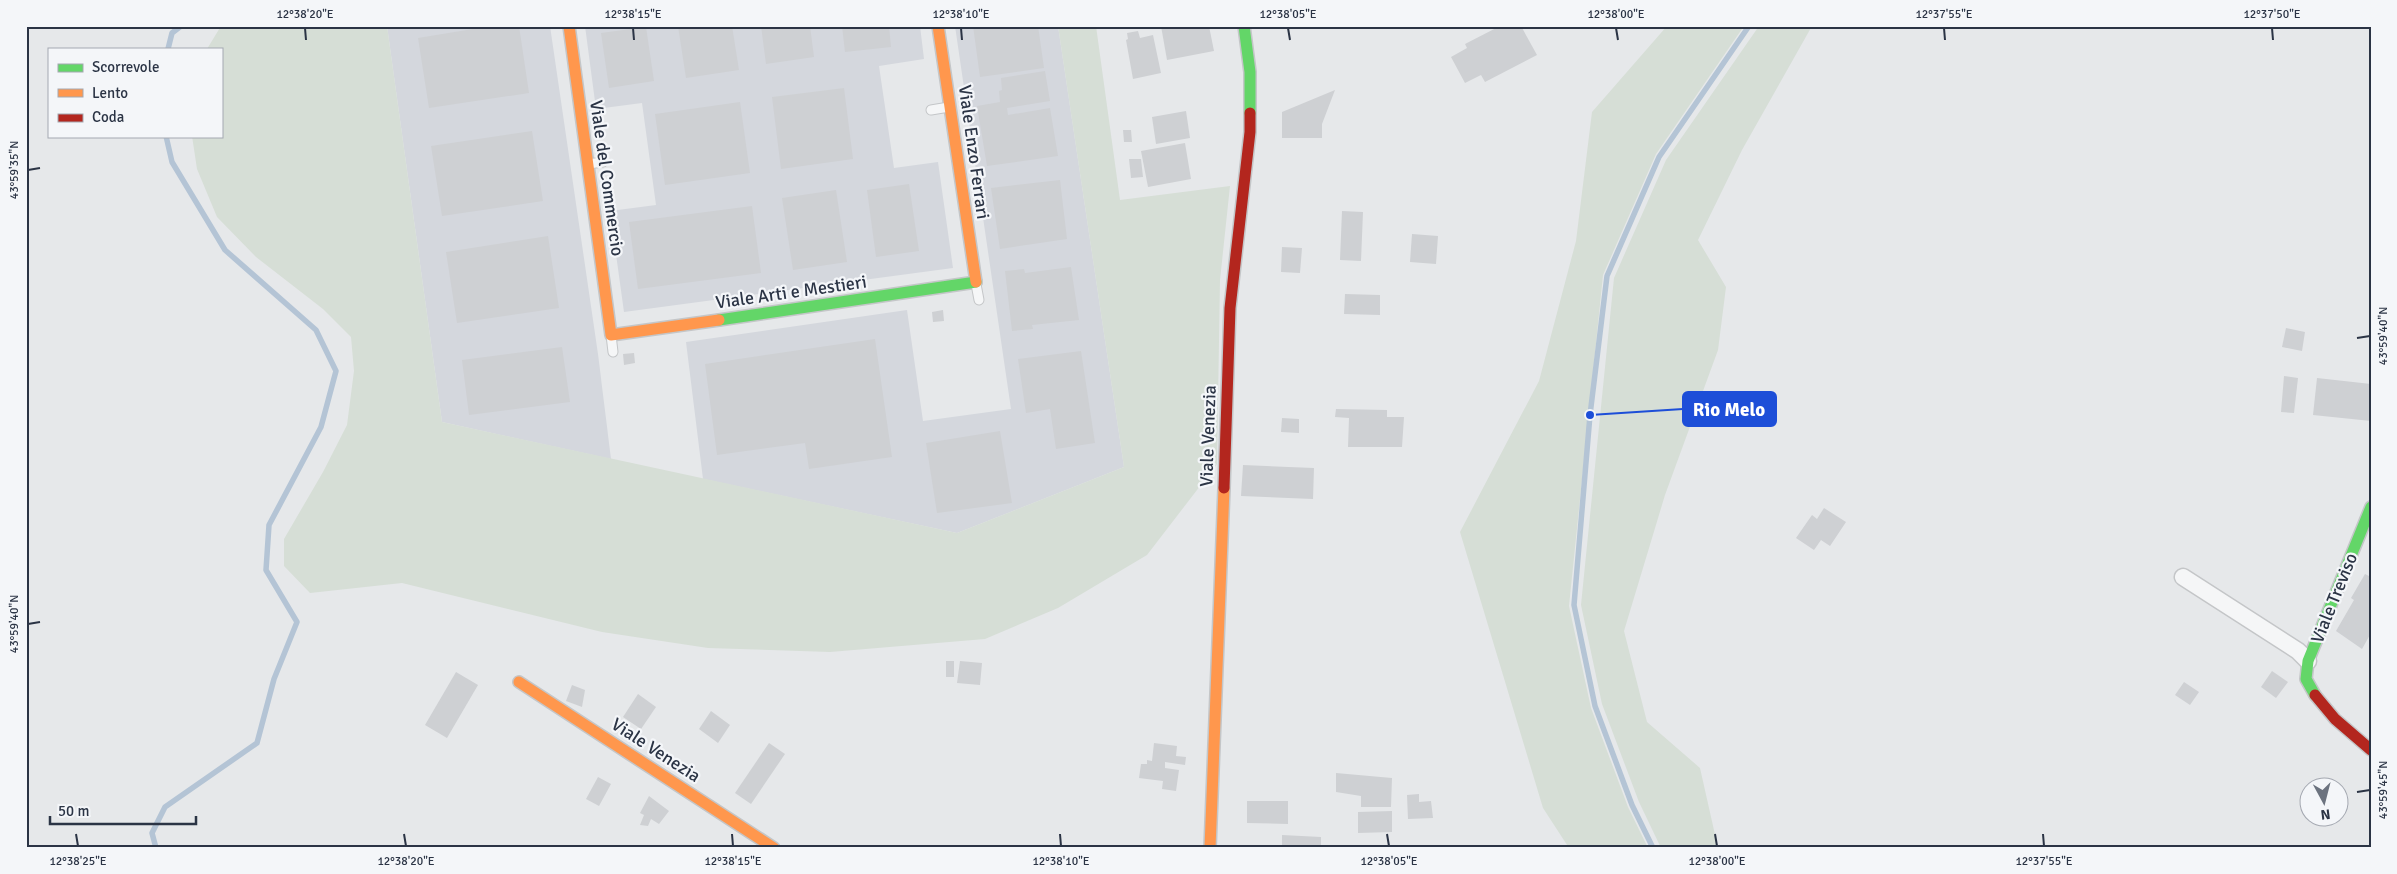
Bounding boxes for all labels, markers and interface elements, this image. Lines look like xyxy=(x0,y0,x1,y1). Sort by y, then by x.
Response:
text: 12°38'20"E xyxy=(276,7,334,22)
text: 12°38'15"E xyxy=(604,7,662,22)
text: 12°38'10"E xyxy=(932,7,990,22)
text: 12°38'05"E xyxy=(1259,7,1317,22)
text: 12°38'00"E xyxy=(1587,7,1645,22)
text: 12°37'55"E xyxy=(1915,7,1973,22)
text: 12°37'50"E xyxy=(2243,7,2301,22)
legend xyxy=(48,48,222,138)
text: Scorrevole xyxy=(92,58,159,76)
street label: Viale Enzo Ferrari xyxy=(954,83,994,221)
text: Lento xyxy=(92,84,128,102)
street label: Viale del Commercio xyxy=(585,99,629,257)
text: Coda xyxy=(92,108,124,126)
text: 43°59'35"N xyxy=(7,141,22,199)
street label: Viale Arti e Mestieri xyxy=(714,271,868,313)
text: 43°59'40"N xyxy=(2376,307,2391,365)
street label: Viale Venezia xyxy=(1195,385,1221,487)
callout: Rio Melo xyxy=(1683,392,1776,426)
text: Rio Melo xyxy=(1693,398,1765,422)
street label: Viale Treviso xyxy=(2306,550,2362,646)
text: 43°59'40"N xyxy=(7,595,22,653)
street label: Viale Venezia xyxy=(607,713,705,787)
text: 43°59'45"N xyxy=(2376,761,2391,819)
north arrow xyxy=(2300,776,2350,826)
scale bar xyxy=(50,794,196,826)
text: 50 m xyxy=(58,802,89,820)
text: N xyxy=(2320,805,2331,823)
text: 12°38'25"E xyxy=(49,854,107,869)
text: 12°38'20"E xyxy=(377,854,435,869)
text: 12°38'15"E xyxy=(704,854,762,869)
text: 12°38'10"E xyxy=(1032,854,1090,869)
text: 12°38'05"E xyxy=(1360,854,1418,869)
text: 12°38'00"E xyxy=(1688,854,1746,869)
text: 12°37'55"E xyxy=(2015,854,2073,869)

